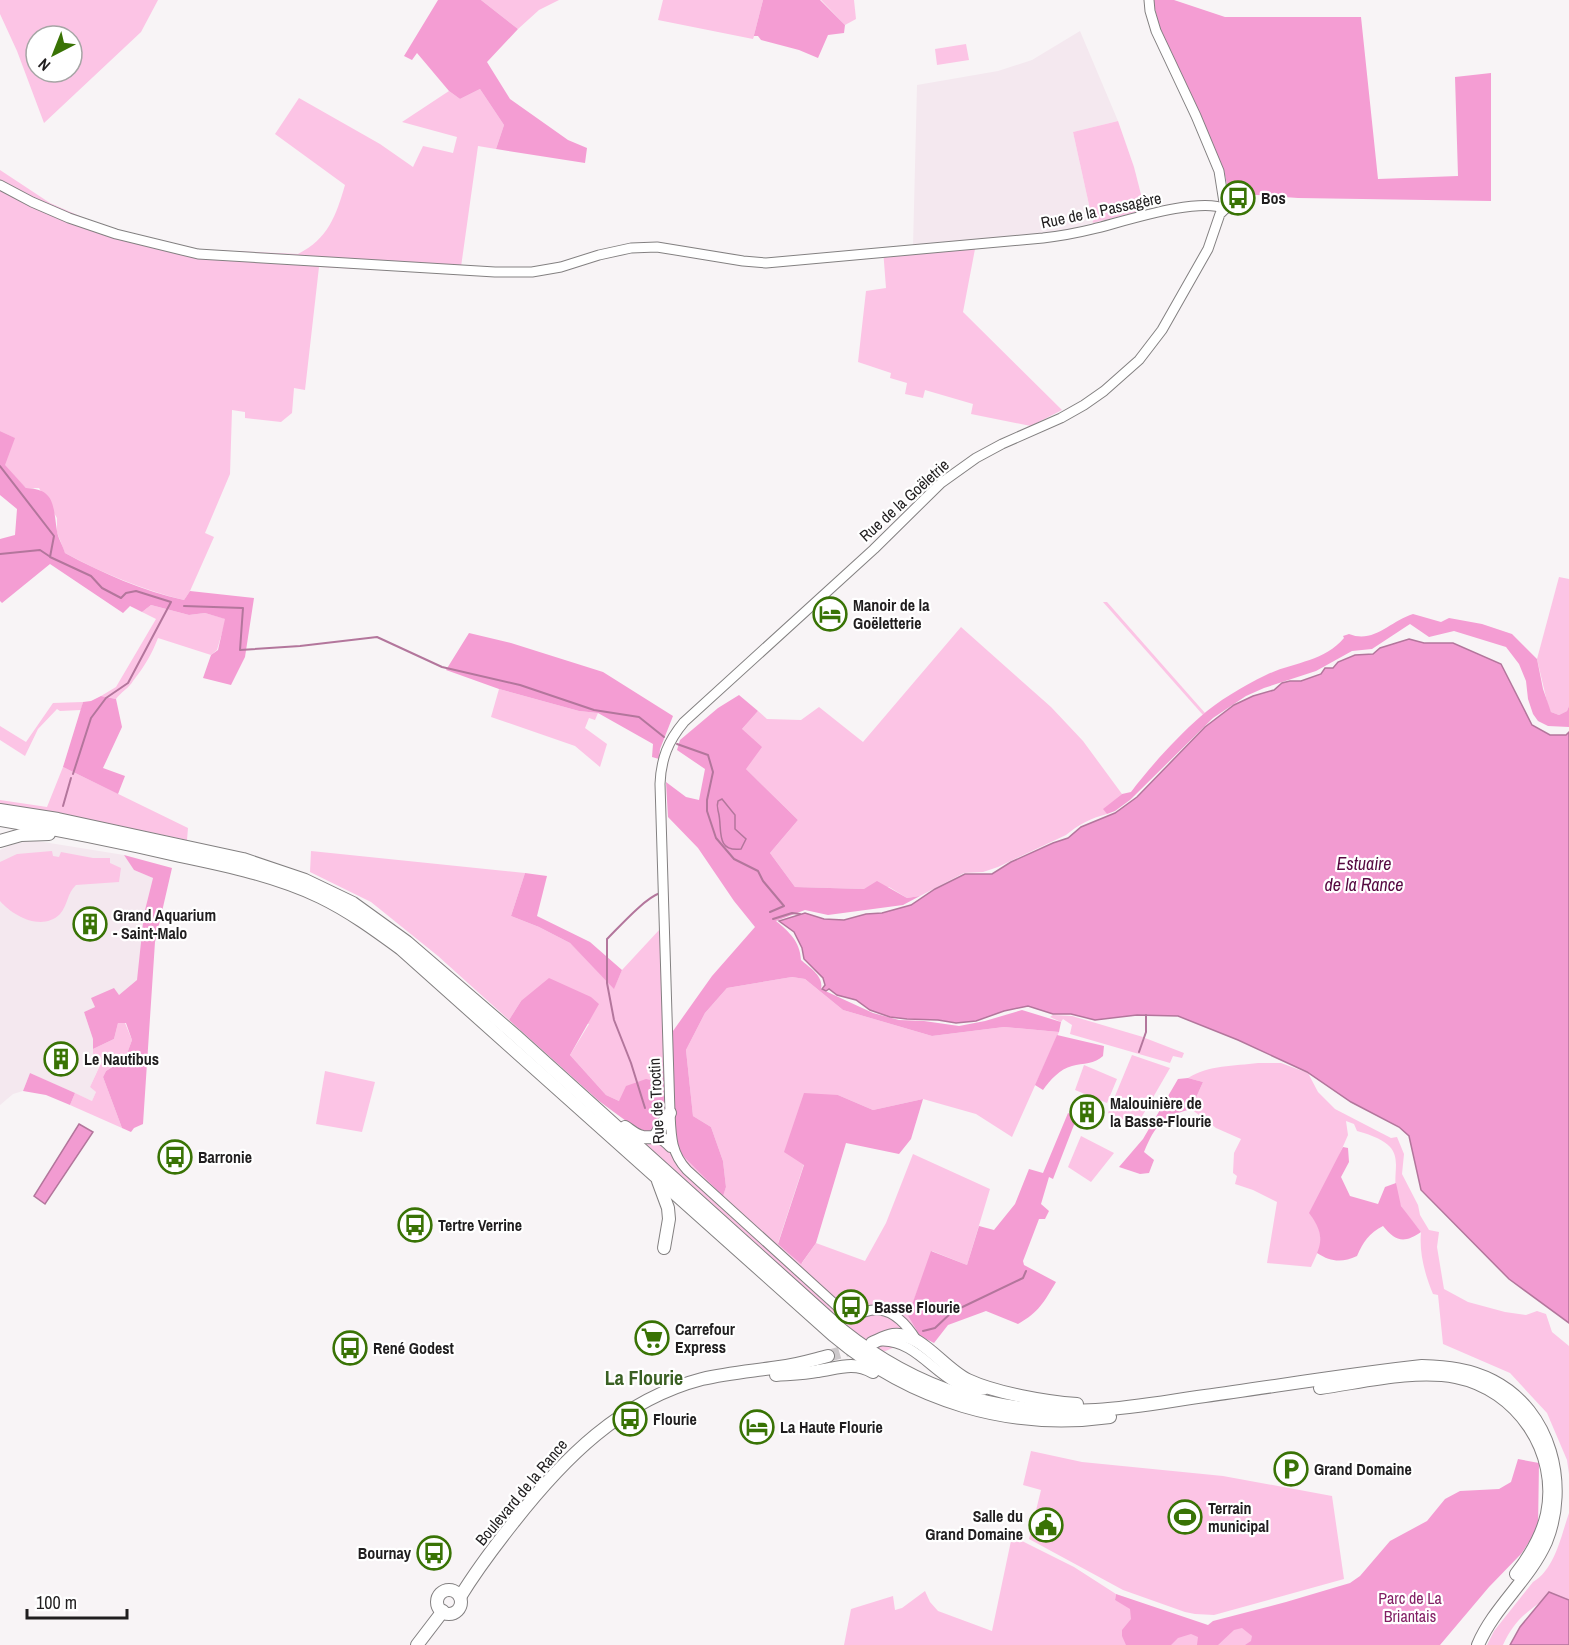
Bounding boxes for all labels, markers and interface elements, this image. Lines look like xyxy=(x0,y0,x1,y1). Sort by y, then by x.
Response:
north arrow xyxy=(24,24,84,84)
text: N xyxy=(33,54,55,76)
bus stop icon: Bos xyxy=(1220,180,1256,216)
street label: Rue de la Passagère xyxy=(1039,187,1163,233)
place label: Bos xyxy=(1261,187,1286,209)
street label: Rue de la Goëletrie xyxy=(854,454,954,546)
place label: Manoir de la Goëletterie xyxy=(853,594,930,634)
hotel icon: Manoir de la Goëletterie xyxy=(812,596,848,632)
water label: Estuaire de la Rance xyxy=(1325,851,1403,897)
place label: Grand Aquarium - Saint-Malo xyxy=(113,904,216,944)
building icon: Grand Aquarium - Saint-Malo xyxy=(72,906,108,942)
building icon: Le Nautibus xyxy=(43,1041,79,1077)
place label: Le Nautibus xyxy=(84,1048,159,1070)
street label: Rue de Troctin xyxy=(643,1057,669,1145)
place label: Malouinière de la Basse-Flourie xyxy=(1110,1092,1211,1132)
building icon: Malouinière de la Basse-Flourie xyxy=(1069,1094,1105,1130)
bus stop icon: Barronie xyxy=(157,1139,193,1175)
place label: Barronie xyxy=(198,1146,252,1168)
bus stop icon: Tertre Verrine xyxy=(397,1207,433,1243)
place label: Tertre Verrine xyxy=(438,1214,522,1236)
bus stop icon: Basse Flourie xyxy=(833,1289,869,1325)
place label: Basse Flourie xyxy=(874,1296,960,1318)
place label: Carrefour Express xyxy=(675,1318,736,1358)
supermarket icon: Carrefour Express xyxy=(634,1320,670,1356)
bus stop icon: René Godest xyxy=(332,1330,368,1366)
place label: René Godest xyxy=(373,1337,455,1359)
district label: La Flourie xyxy=(605,1364,683,1391)
bus stop icon: Flourie xyxy=(612,1401,648,1437)
place label: Flourie xyxy=(653,1408,697,1430)
hotel icon: La Haute Flourie xyxy=(739,1409,775,1445)
place label: La Haute Flourie xyxy=(780,1416,883,1438)
street label: Boulevard de la Rance xyxy=(470,1434,572,1550)
parking icon: Grand Domaine xyxy=(1273,1451,1309,1487)
place label: Grand Domaine xyxy=(1314,1458,1412,1480)
place label: Terrain municipal xyxy=(1208,1497,1269,1537)
sports icon: Terrain municipal xyxy=(1167,1499,1203,1535)
place label: Salle du Grand Domaine xyxy=(925,1505,1023,1545)
public building icon: Salle du Grand Domaine xyxy=(1028,1507,1064,1543)
bus stop icon: Bournay xyxy=(416,1535,452,1571)
place label: Bournay xyxy=(358,1542,412,1564)
scale bar xyxy=(27,1582,128,1620)
park label: Parc de La Briantais xyxy=(1378,1587,1442,1627)
text: 100 m xyxy=(36,1590,77,1615)

